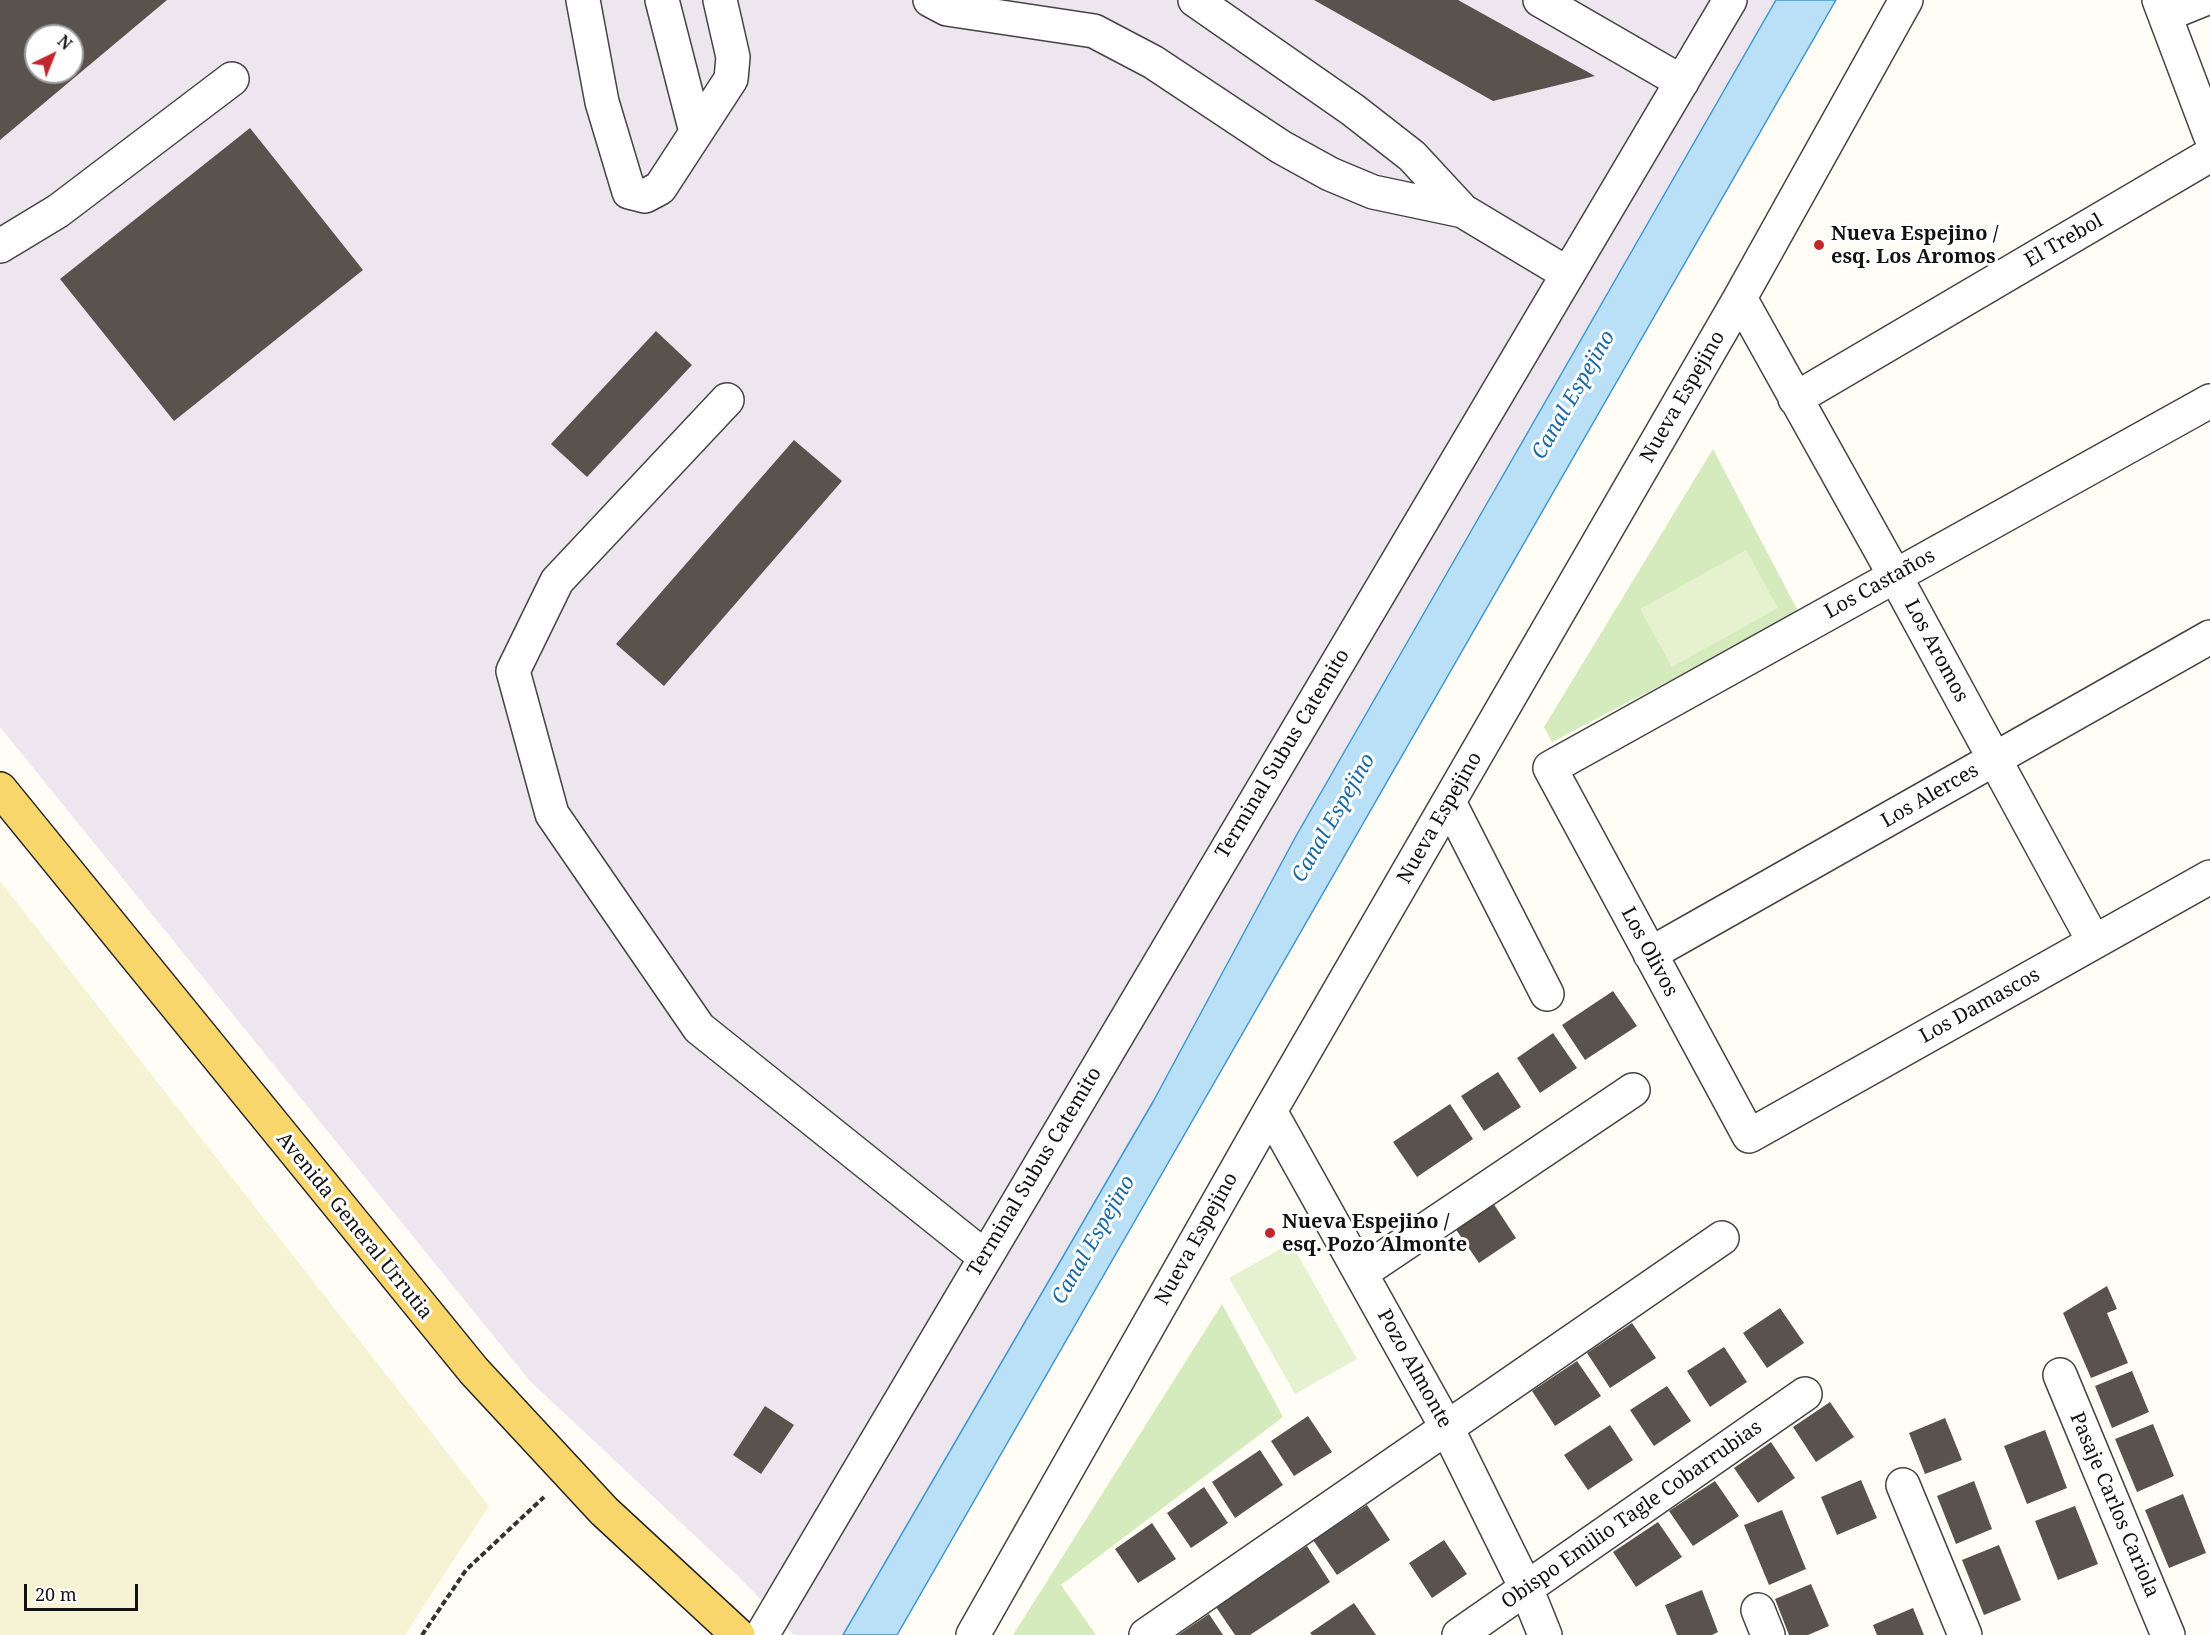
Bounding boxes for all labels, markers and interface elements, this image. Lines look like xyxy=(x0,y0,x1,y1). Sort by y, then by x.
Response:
north arrow xyxy=(24,24,84,84)
text: N xyxy=(53,30,77,55)
street label: El Trebol xyxy=(2021,209,2107,273)
place label: Nueva Espejino / esq. Los Aromos xyxy=(1831,222,1998,269)
marker: Nueva Espejino / esq. Los Aromos xyxy=(1812,238,1826,252)
water label: Canal Espejino xyxy=(1527,326,1621,464)
street label: Nueva Espejino xyxy=(1636,327,1730,467)
street label: Los Castaños xyxy=(1821,544,1939,624)
street label: Los Aromos xyxy=(1899,596,1973,706)
street label: Terminal Subus Catemito xyxy=(1211,645,1355,863)
street label: Nueva Espejino xyxy=(1393,748,1487,888)
water label: Canal Espejino xyxy=(1287,749,1381,887)
street label: Los Alerces xyxy=(1877,759,1983,833)
street label: Los Olivos xyxy=(1615,903,1683,1001)
street label: Los Damascos xyxy=(1916,963,2044,1049)
street label: Terminal Subus Catemito xyxy=(963,1063,1107,1281)
street label: Avenida General Urrutia xyxy=(271,1127,437,1325)
street label: Nueva Espejino xyxy=(1151,1168,1243,1310)
water label: Canal Espejino xyxy=(1047,1171,1141,1309)
place label: Nueva Espejino / esq. Pozo Almonte xyxy=(1282,1210,1467,1257)
marker: Nueva Espejino / esq. Pozo Almonte xyxy=(1263,1226,1277,1240)
street label: Pozo Almonte xyxy=(1372,1305,1456,1433)
street label: Pasaje Carlos Cariola xyxy=(2064,1409,2164,1601)
street label: Obispo Emilio Tagle Cobarrubias xyxy=(1497,1416,1767,1614)
scale bar xyxy=(27,1572,141,1610)
text: 20 m xyxy=(35,1582,77,1606)

